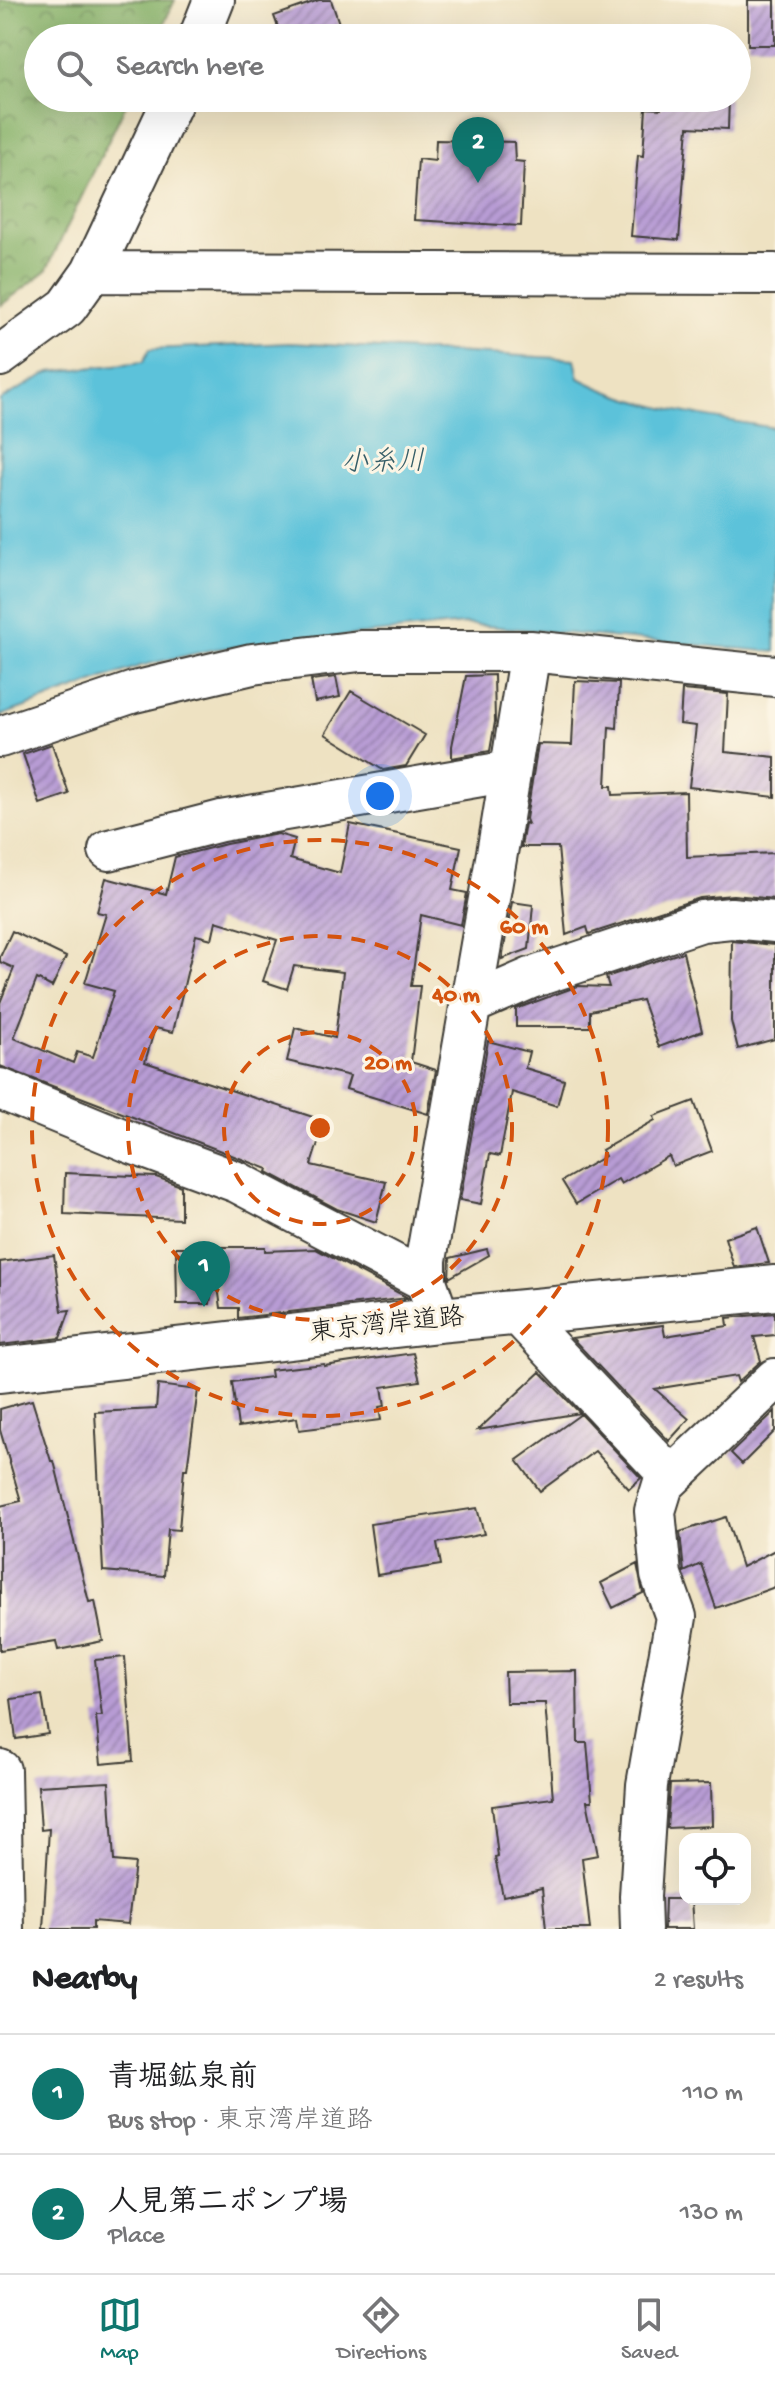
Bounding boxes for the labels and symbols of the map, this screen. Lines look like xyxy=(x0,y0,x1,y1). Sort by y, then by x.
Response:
pin: 2 xyxy=(452,117,504,183)
water label: 小糸川 xyxy=(341,446,425,481)
your location xyxy=(360,776,400,816)
text: 60 m xyxy=(500,914,548,943)
text: 40 m xyxy=(431,982,480,1011)
text: 20 m xyxy=(364,1050,412,1079)
centre of rings xyxy=(306,1114,334,1142)
pin: 1 xyxy=(178,1241,230,1307)
street label: 東京湾岸道路 xyxy=(308,1301,466,1351)

